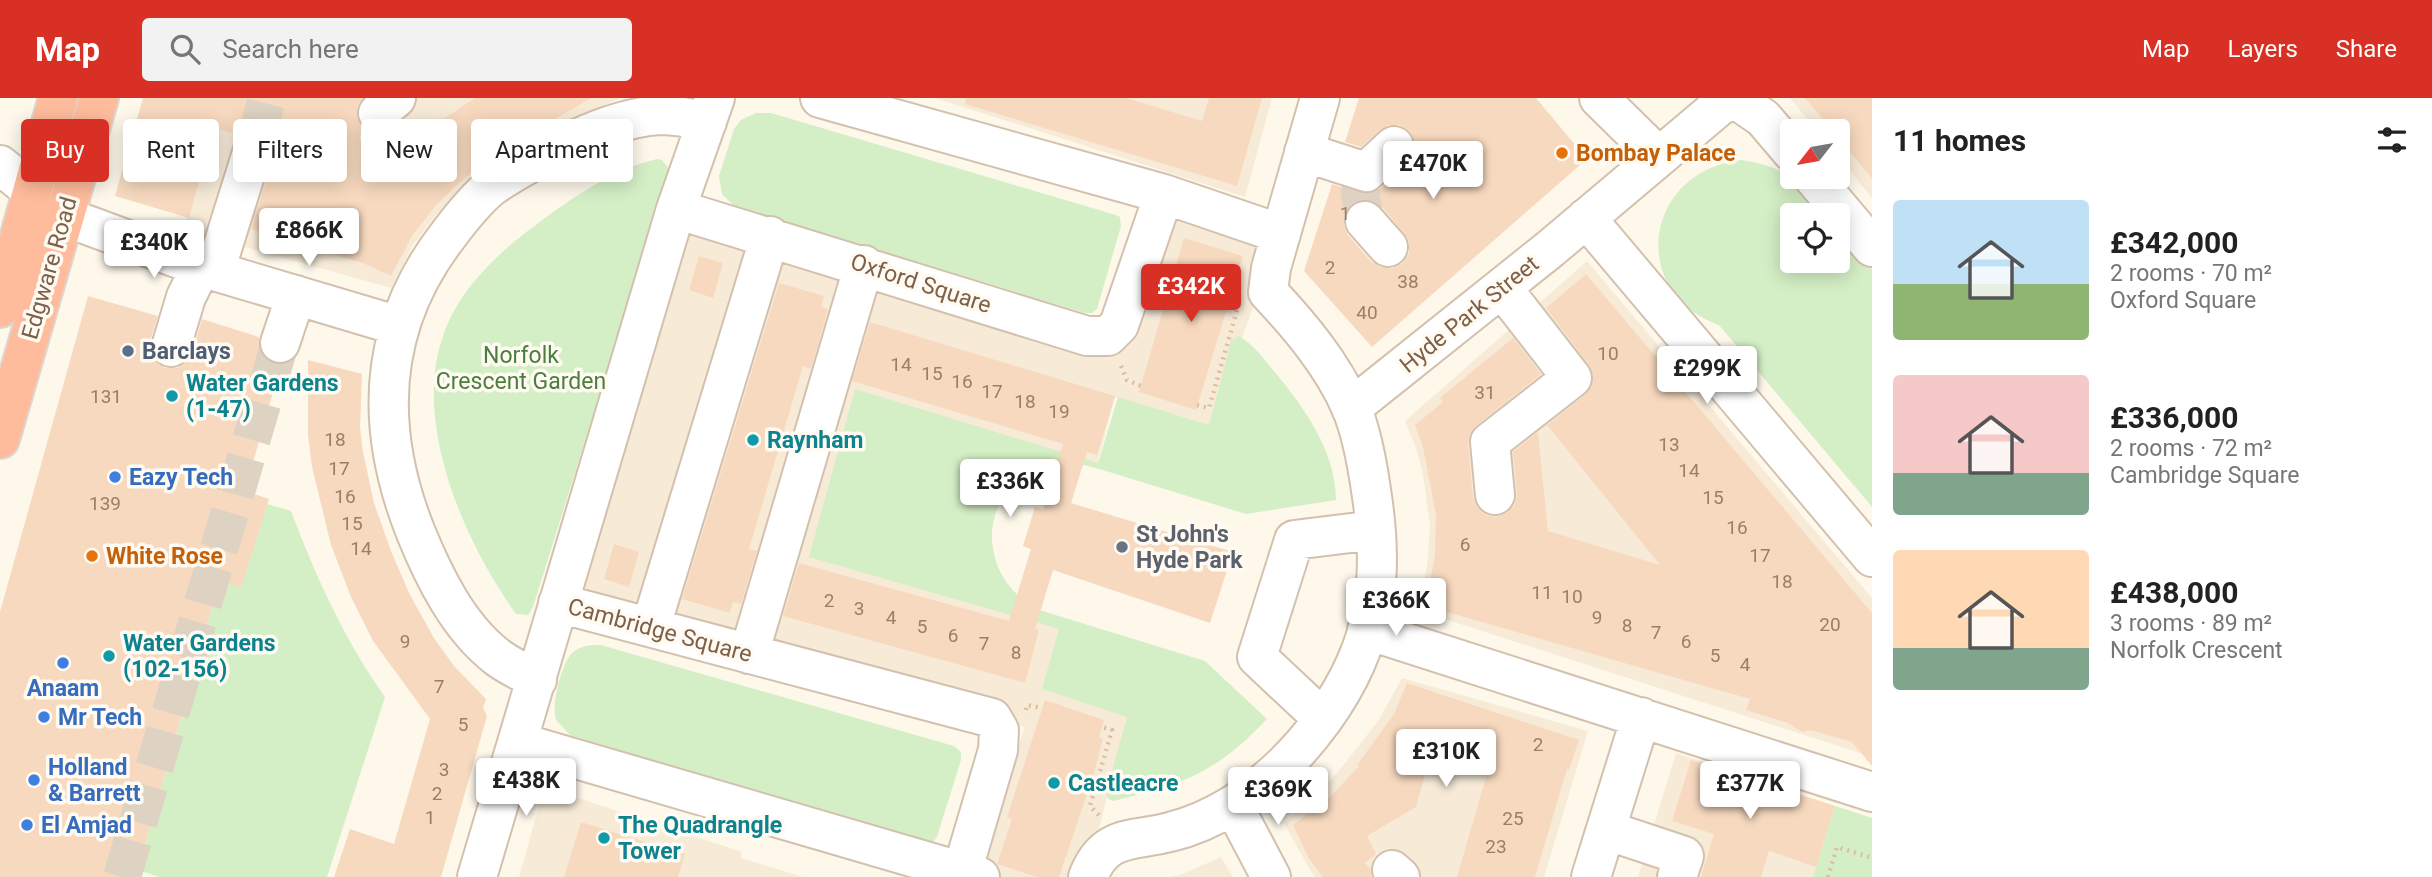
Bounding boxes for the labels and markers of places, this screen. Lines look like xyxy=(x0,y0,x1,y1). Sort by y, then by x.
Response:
place label: Bombay Palace xyxy=(1576,140,1736,167)
pin: £470K xyxy=(1384,141,1482,201)
marker: Bombay Palace xyxy=(1554,145,1570,161)
pin: £866K xyxy=(260,208,358,268)
pin: £340K xyxy=(105,220,203,280)
pin: £342K xyxy=(1142,264,1240,324)
place label: Barclays xyxy=(142,338,231,365)
marker: Barclays xyxy=(120,343,136,359)
pin: £299K xyxy=(1658,346,1756,406)
place label: Water Gardens (1-47) xyxy=(186,370,339,423)
marker: Water Gardens (1-47) xyxy=(164,388,180,404)
place label: Raynham xyxy=(767,427,863,454)
marker: Raynham xyxy=(745,432,761,448)
pin: £336K xyxy=(961,460,1059,519)
place label: Eazy Tech xyxy=(129,464,233,491)
marker: Eazy Tech xyxy=(107,469,123,485)
place label: St John's Hyde Park xyxy=(1136,521,1243,574)
marker: St John's Hyde Park xyxy=(1114,539,1130,555)
place label: White Rose xyxy=(106,543,223,570)
marker: White Rose xyxy=(84,548,100,564)
pin: £366K xyxy=(1347,578,1445,638)
place label: Water Gardens (102-156) xyxy=(123,630,276,683)
marker: Water Gardens (102-156) xyxy=(101,648,117,664)
marker: Anaam xyxy=(55,655,71,671)
place label: Anaam xyxy=(27,675,99,702)
place label: Mr Tech xyxy=(58,704,142,731)
marker: Mr Tech xyxy=(36,709,52,725)
pin: £310K xyxy=(1397,730,1495,789)
place label: Holland & Barrett xyxy=(48,754,141,807)
pin: £438K xyxy=(477,758,575,818)
pin: £377K xyxy=(1701,762,1799,821)
pin: £369K xyxy=(1229,768,1327,827)
place label: Castleacre xyxy=(1068,770,1178,797)
marker: Holland & Barrett xyxy=(26,772,42,788)
marker: Castleacre xyxy=(1046,775,1062,791)
place label: El Amjad xyxy=(41,812,132,839)
place label: The Quadrangle Tower xyxy=(618,812,782,865)
marker: El Amjad xyxy=(19,817,35,833)
marker: The Quadrangle Tower xyxy=(596,830,612,846)

